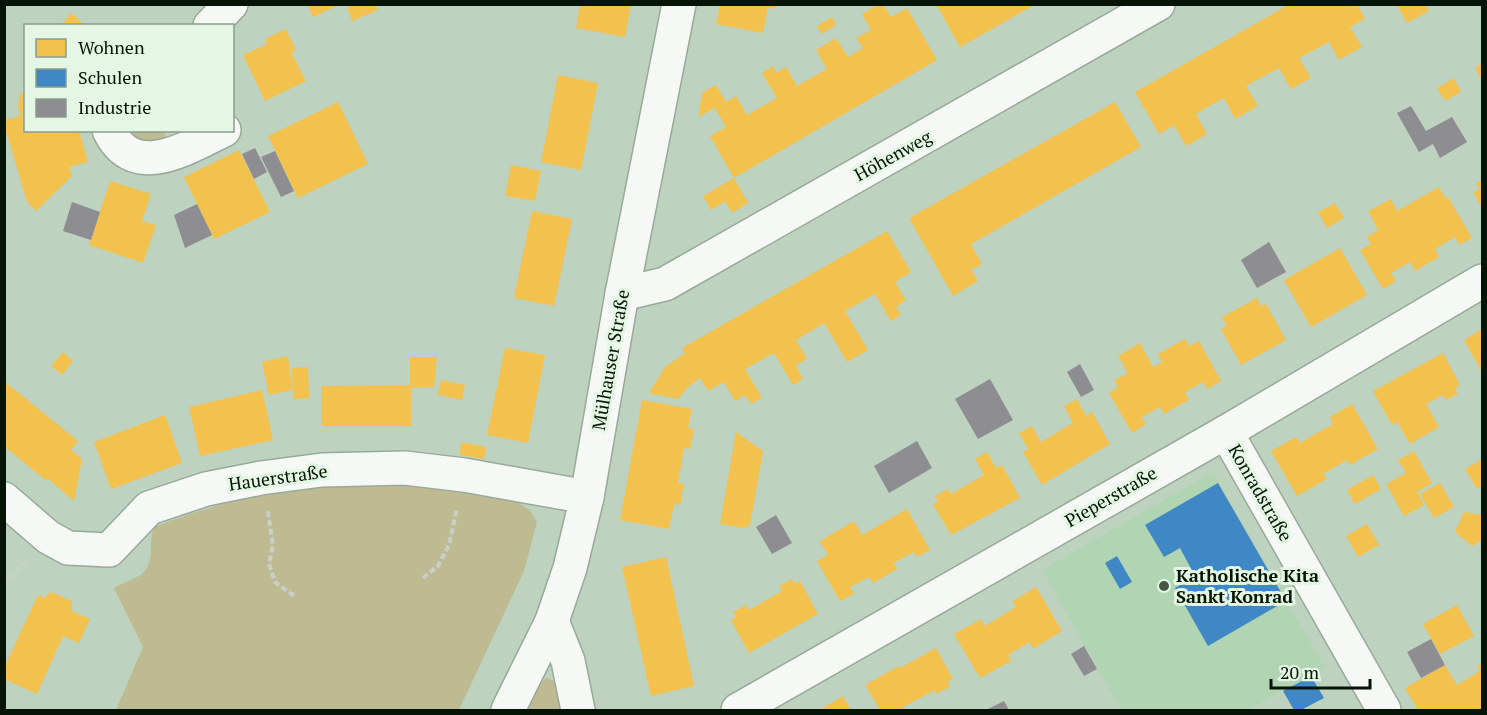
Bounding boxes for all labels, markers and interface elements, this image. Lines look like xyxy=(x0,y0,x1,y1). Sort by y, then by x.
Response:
legend xyxy=(24,24,234,132)
text: Wohnen xyxy=(78,35,145,59)
text: Schulen xyxy=(78,65,142,89)
text: Industrie xyxy=(78,95,151,119)
street label: Höhenweg xyxy=(850,124,936,186)
street label: Mülhauser Straße xyxy=(586,288,634,432)
street label: Konradstraße xyxy=(1223,440,1298,545)
street label: Hauerstraße xyxy=(227,458,329,496)
street label: Pieperstraße xyxy=(1060,460,1161,532)
place label: Katholische Kita Sankt Konrad xyxy=(1176,563,1319,608)
marker: Katholische Kita Sankt Konrad xyxy=(1157,579,1171,593)
scale bar xyxy=(1271,652,1370,690)
text: 20 m xyxy=(1280,660,1320,684)

